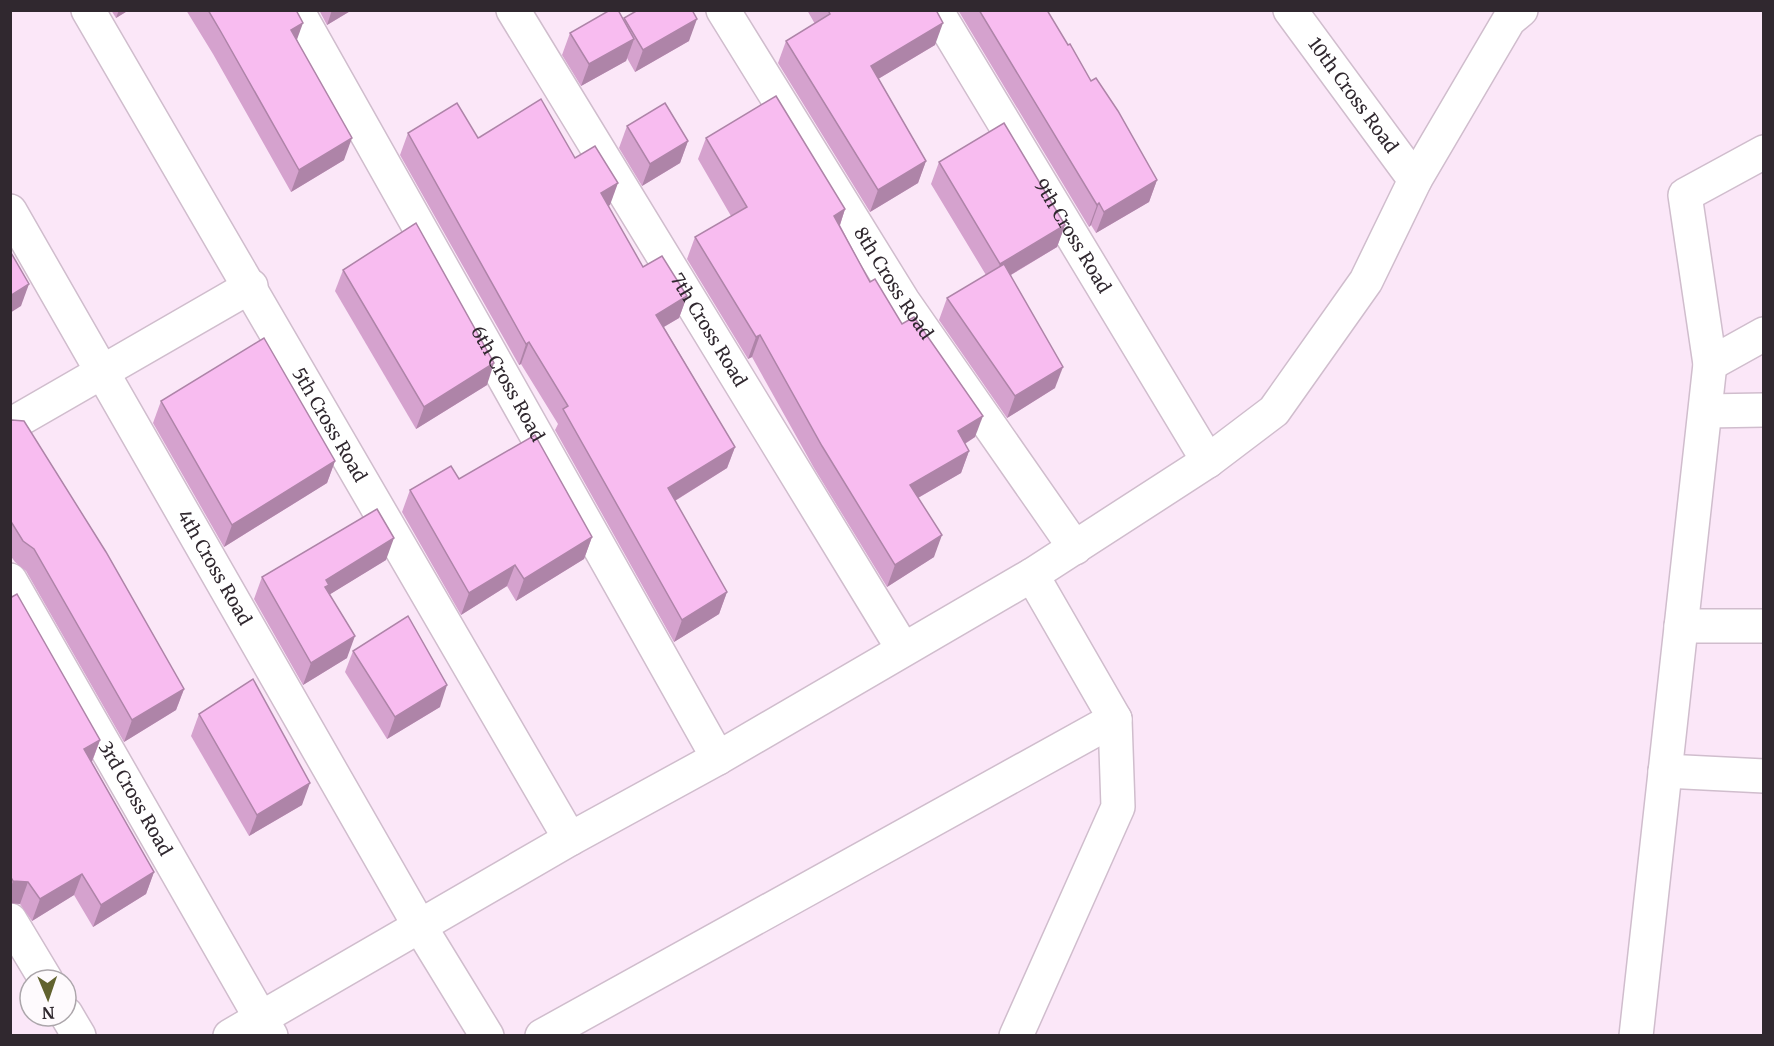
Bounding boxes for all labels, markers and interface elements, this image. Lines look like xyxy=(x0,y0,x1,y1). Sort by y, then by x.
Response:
street label: 10th Cross Road xyxy=(1303,33,1403,157)
street label: 9th Cross Road xyxy=(1030,174,1116,297)
street label: 8th Cross Road xyxy=(849,223,938,344)
street label: 7th Cross Road xyxy=(666,269,752,391)
street label: 6th Cross Road xyxy=(466,322,550,446)
street label: 5th Cross Road xyxy=(287,363,372,486)
street label: 4th Cross Road xyxy=(173,506,257,629)
street label: 3rd Cross Road xyxy=(94,737,177,860)
north arrow xyxy=(18,968,78,1028)
text: N xyxy=(41,1003,55,1023)

